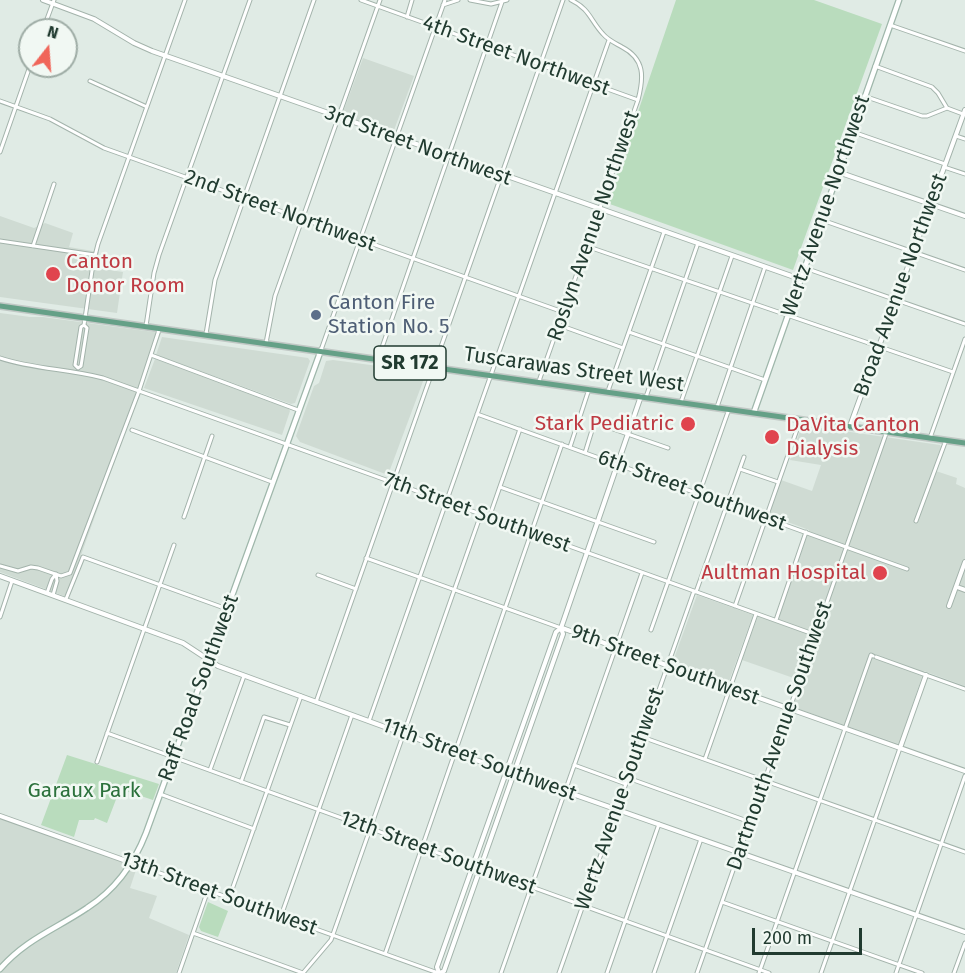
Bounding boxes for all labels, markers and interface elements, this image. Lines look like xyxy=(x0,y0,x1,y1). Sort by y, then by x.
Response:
street label: 4th Street Northwest xyxy=(419,10,613,102)
north arrow xyxy=(18,18,78,78)
text: N xyxy=(45,22,61,43)
street label: Wertz Avenue Northwest xyxy=(776,92,876,320)
street label: 3rd Street Northwest xyxy=(321,100,515,192)
street label: Roslyn Avenue Northwest xyxy=(543,107,645,345)
street label: 2nd Street Northwest xyxy=(181,165,379,257)
street label: Broad Avenue Northwest xyxy=(849,170,953,400)
place label: Canton Donor Room xyxy=(66,249,185,299)
marker: Canton Donor Room xyxy=(44,265,62,283)
place label: Canton Fire Station No. 5 xyxy=(328,290,449,340)
marker: Canton Fire Station No. 5 xyxy=(309,308,323,322)
street label: Tuscarawas Street West xyxy=(462,342,686,398)
road number: SR 172 xyxy=(374,346,446,380)
place label: Stark Pediatric xyxy=(535,411,674,437)
place label: DaVita Canton Dialysis xyxy=(786,412,920,462)
marker: Stark Pediatric xyxy=(679,415,697,433)
marker: DaVita Canton Dialysis xyxy=(763,428,781,446)
street label: 6th Street Southwest xyxy=(594,445,790,537)
street label: 7th Street Southwest xyxy=(380,467,574,559)
place label: Aultman Hospital xyxy=(701,560,866,586)
marker: Aultman Hospital xyxy=(871,564,889,582)
street label: Raff Road Southwest xyxy=(153,591,245,785)
street label: Dartmouth Avenue Southwest xyxy=(722,598,838,874)
street label: 9th Street Southwest xyxy=(567,619,763,711)
street label: Wertz Avenue Southwest xyxy=(570,684,670,914)
street label: 11th Street Southwest xyxy=(378,713,580,807)
park label: Garaux Park xyxy=(28,778,140,804)
street label: 12th Street Southwest xyxy=(336,806,540,900)
street label: 13th Street Southwest xyxy=(117,847,321,941)
scale bar xyxy=(755,916,864,954)
text: 200 m xyxy=(763,927,812,949)

